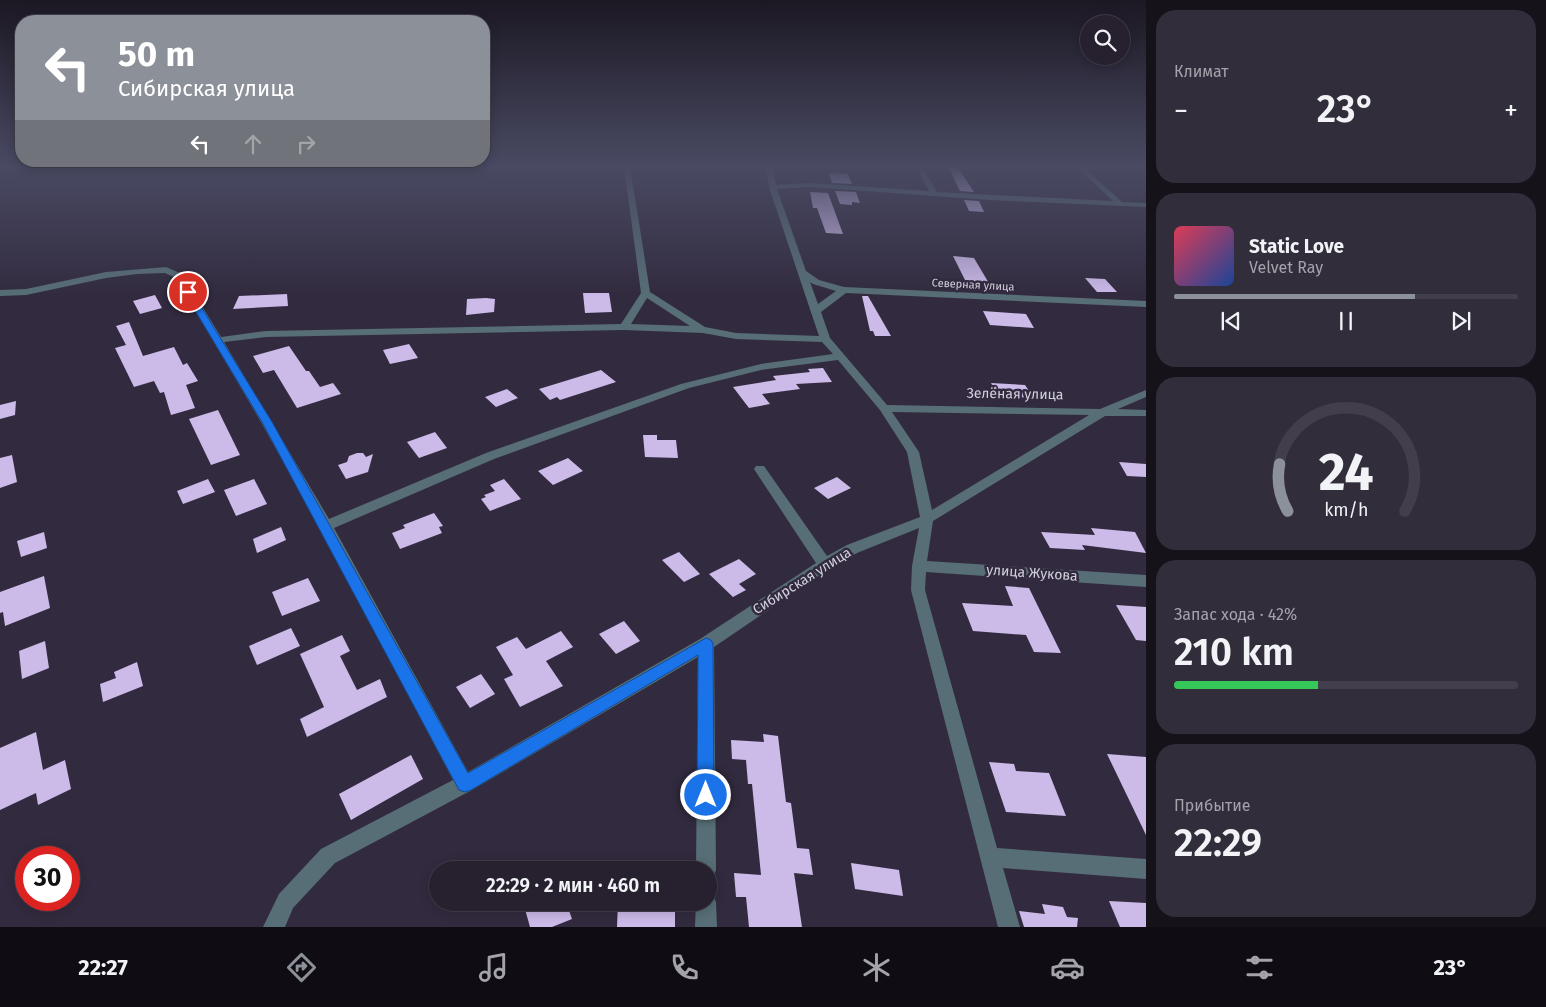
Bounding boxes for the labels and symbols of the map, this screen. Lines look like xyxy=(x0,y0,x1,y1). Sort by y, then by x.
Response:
pin xyxy=(167,271,209,313)
street label: Северная улица xyxy=(931,276,1015,294)
street label: Зелёная улица xyxy=(966,385,1064,403)
street label: Сибирская улица xyxy=(750,544,854,618)
street label: улица Жукова xyxy=(986,561,1078,585)
position arrow xyxy=(679,768,731,820)
speed limit sign: 30 xyxy=(15,846,80,911)

